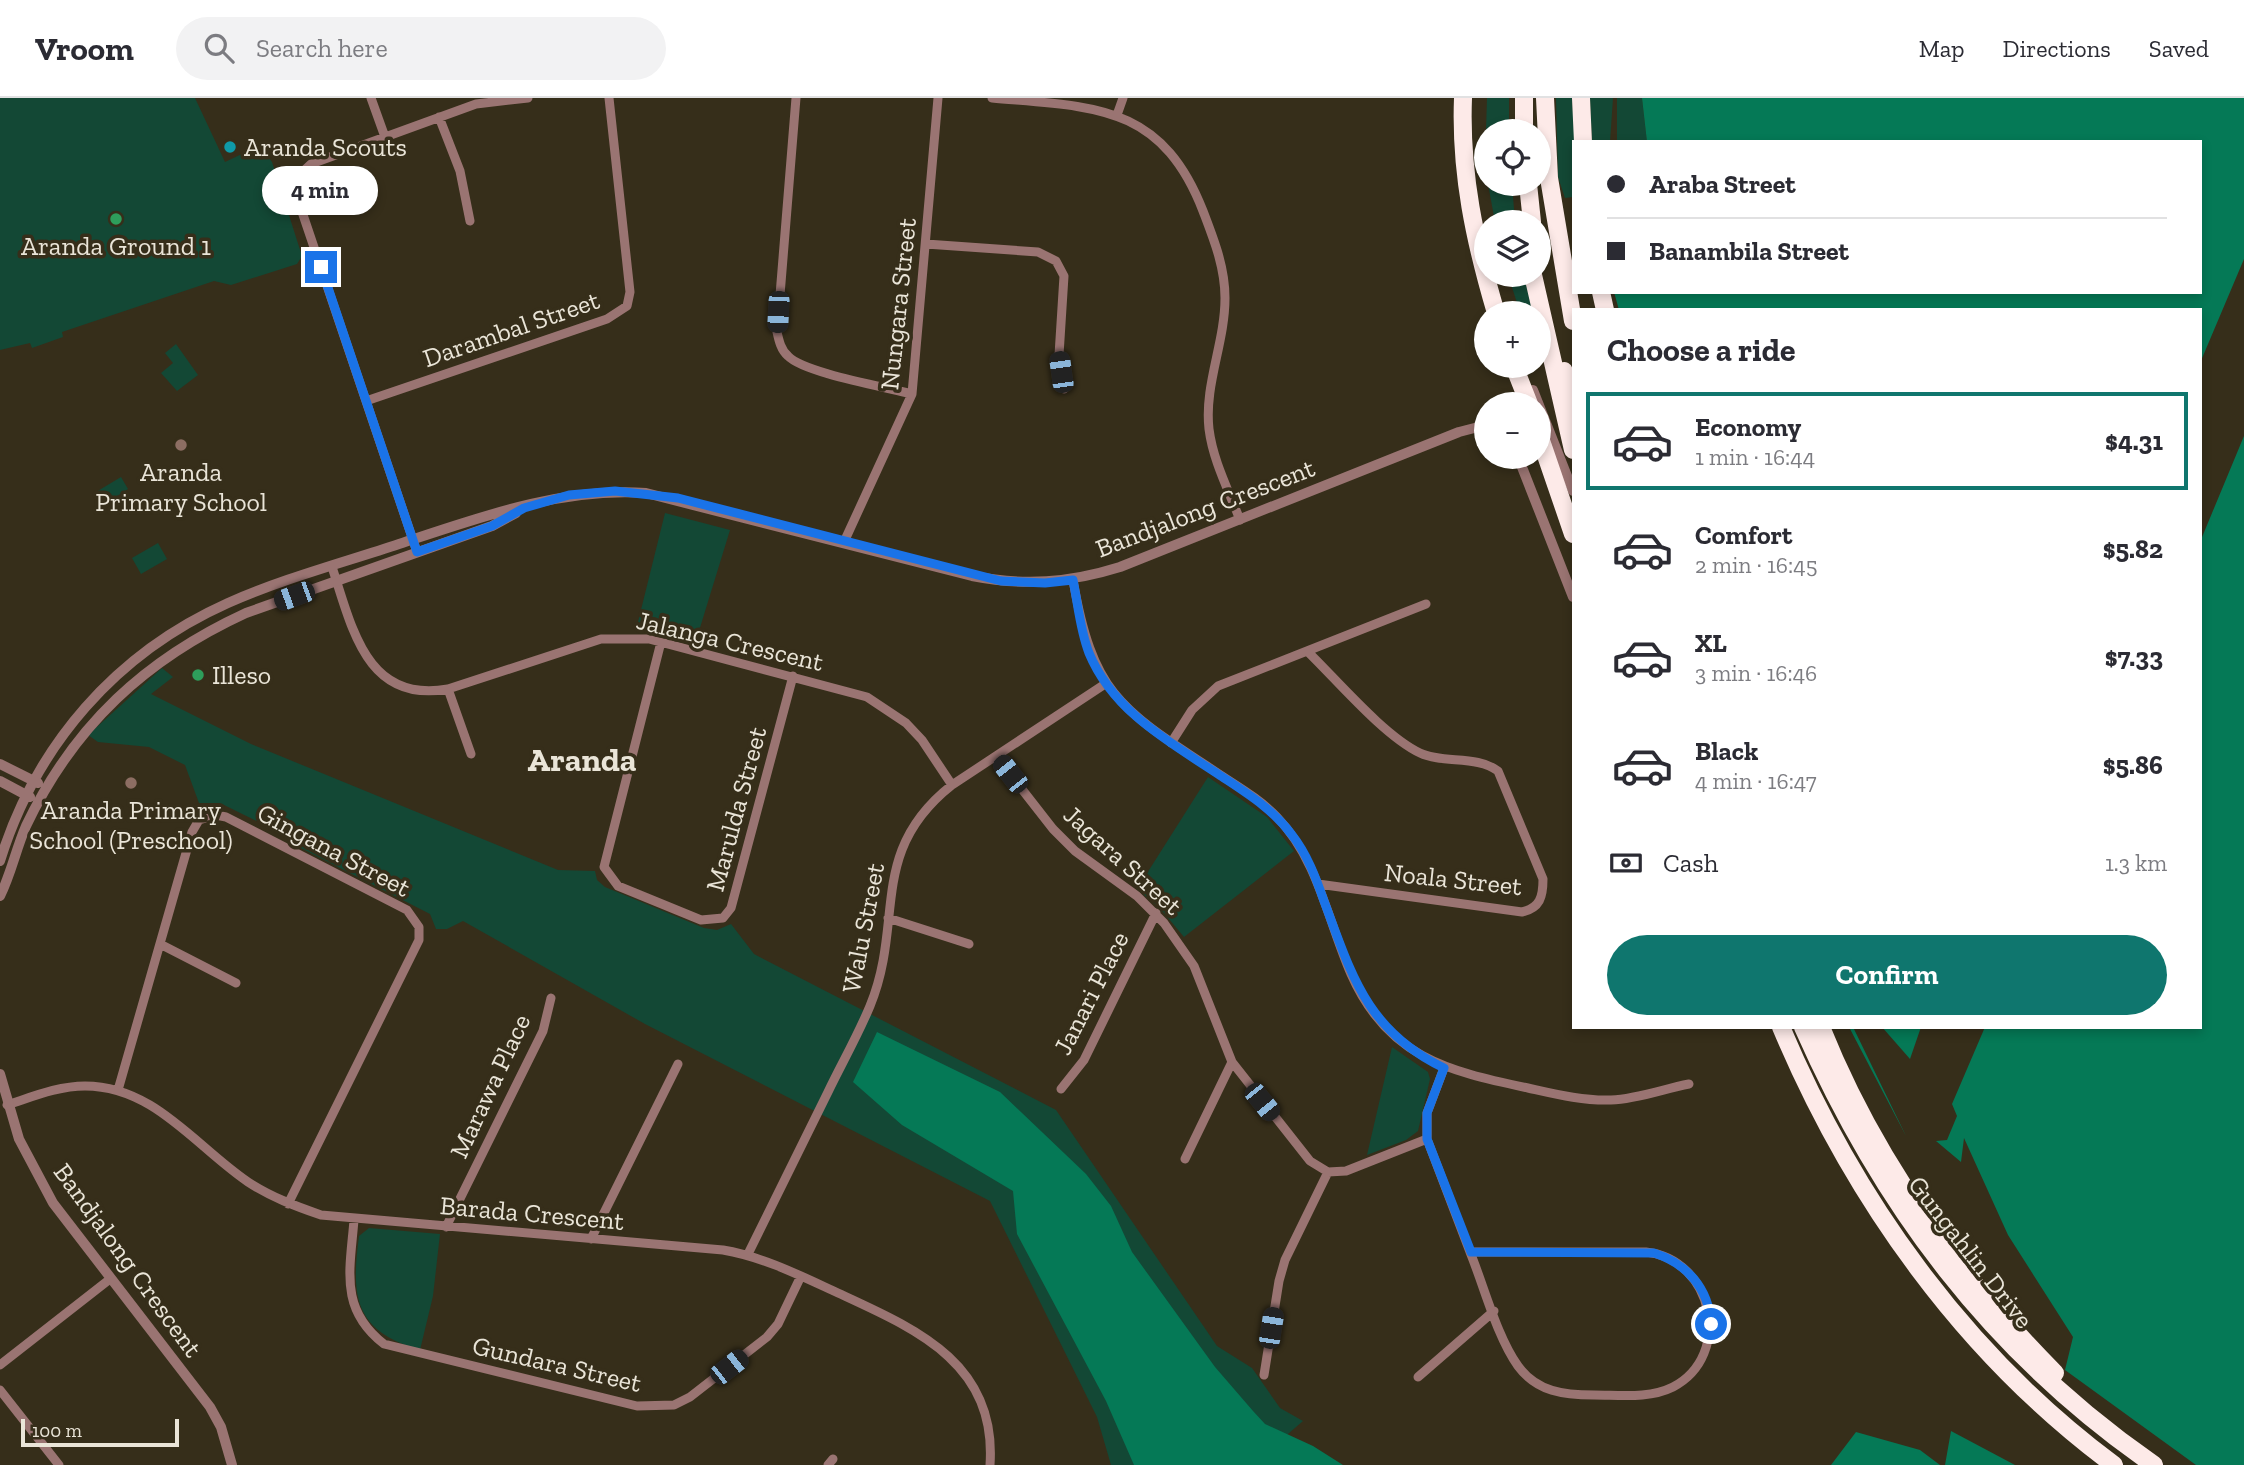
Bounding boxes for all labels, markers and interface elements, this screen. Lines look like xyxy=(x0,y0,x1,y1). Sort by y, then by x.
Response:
search box xyxy=(176,17,666,80)
text: Vroom xyxy=(35,29,134,68)
icon: search xyxy=(200,29,238,67)
text: Search here xyxy=(256,32,388,64)
text: Map xyxy=(1919,34,1965,63)
text: Directions xyxy=(2003,34,2111,63)
text: Saved xyxy=(2149,34,2209,63)
map controls xyxy=(1474,119,1551,469)
button: locate xyxy=(1474,119,1551,196)
place label: Aranda Scouts xyxy=(244,131,407,163)
marker: Aranda Scouts xyxy=(222,139,238,155)
callout: 4 min xyxy=(263,166,379,214)
text: Araba Street xyxy=(1649,168,1796,200)
text: 4 min xyxy=(291,176,349,204)
button: layers xyxy=(1474,210,1551,287)
marker: Aranda Ground 1 xyxy=(108,211,124,227)
street label: Nungara Street xyxy=(873,216,923,392)
place label: Aranda Ground 1 xyxy=(21,230,211,262)
text: Banambila Street xyxy=(1649,235,1849,267)
route end xyxy=(305,251,337,283)
street label: Darambal Street xyxy=(419,284,604,374)
car xyxy=(767,290,790,334)
button: + xyxy=(1474,301,1551,378)
text: Choose a ride xyxy=(1607,331,1795,369)
car xyxy=(1048,350,1075,394)
button: − xyxy=(1474,392,1551,469)
icon: car xyxy=(1611,410,1674,473)
text: Economy xyxy=(1695,411,1801,443)
text: $4.31 xyxy=(2105,425,2163,457)
marker: Aranda Primary School xyxy=(173,437,189,453)
text: 1 min · 16:44 xyxy=(1695,443,1815,471)
street label: Bandjalong Crescent xyxy=(1091,451,1319,564)
place label: Aranda Primary School xyxy=(95,456,267,518)
icon: car xyxy=(1611,518,1674,581)
text: Comfort xyxy=(1695,519,1792,551)
text: $5.82 xyxy=(2103,533,2163,565)
text: 2 min · 16:45 xyxy=(1695,551,1817,579)
car xyxy=(271,579,318,613)
street label: Jalanga Crescent xyxy=(633,604,827,678)
icon: car xyxy=(1611,626,1674,689)
text: XL xyxy=(1695,627,1727,659)
text: $7.33 xyxy=(2105,641,2163,673)
place label: Illeso xyxy=(212,659,271,691)
text: 3 min · 16:46 xyxy=(1695,659,1817,687)
marker: Illeso xyxy=(190,667,206,683)
street label: Marulda Street xyxy=(699,723,773,895)
icon: car xyxy=(1611,734,1674,797)
text: Black xyxy=(1695,735,1758,767)
district label: Aranda xyxy=(528,740,637,779)
text: $5.86 xyxy=(2103,749,2163,781)
car xyxy=(989,751,1032,797)
text: 4 min · 16:47 xyxy=(1695,767,1817,795)
marker: Aranda Primary School (Preschool) xyxy=(123,775,139,791)
place label: Aranda Primary School (Preschool) xyxy=(29,794,233,856)
street label: Gingana Street xyxy=(252,796,416,904)
street label: Jagara Street xyxy=(1057,798,1189,922)
icon: cash xyxy=(1607,844,1645,882)
text: Cash xyxy=(1663,847,1718,879)
text: 1.3 km xyxy=(2105,849,2167,877)
street label: Noala Street xyxy=(1383,856,1524,902)
street label: Walu Street xyxy=(835,860,891,996)
street label: Janari Place xyxy=(1046,926,1136,1060)
button: Confirm xyxy=(1607,935,2167,1015)
street label: Marawa Place xyxy=(443,1009,537,1163)
car xyxy=(1241,1079,1284,1125)
street label: Bandjalong Crescent xyxy=(47,1157,209,1364)
street label: Gungahlin Drive xyxy=(1901,1169,2041,1335)
street label: Barada Crescent xyxy=(439,1189,626,1237)
car xyxy=(1258,1306,1285,1350)
route start xyxy=(1695,1308,1727,1340)
street label: Gundara Street xyxy=(470,1329,645,1399)
car xyxy=(706,1346,753,1388)
scale bar xyxy=(21,1416,178,1448)
text: 100 m xyxy=(32,1419,82,1442)

